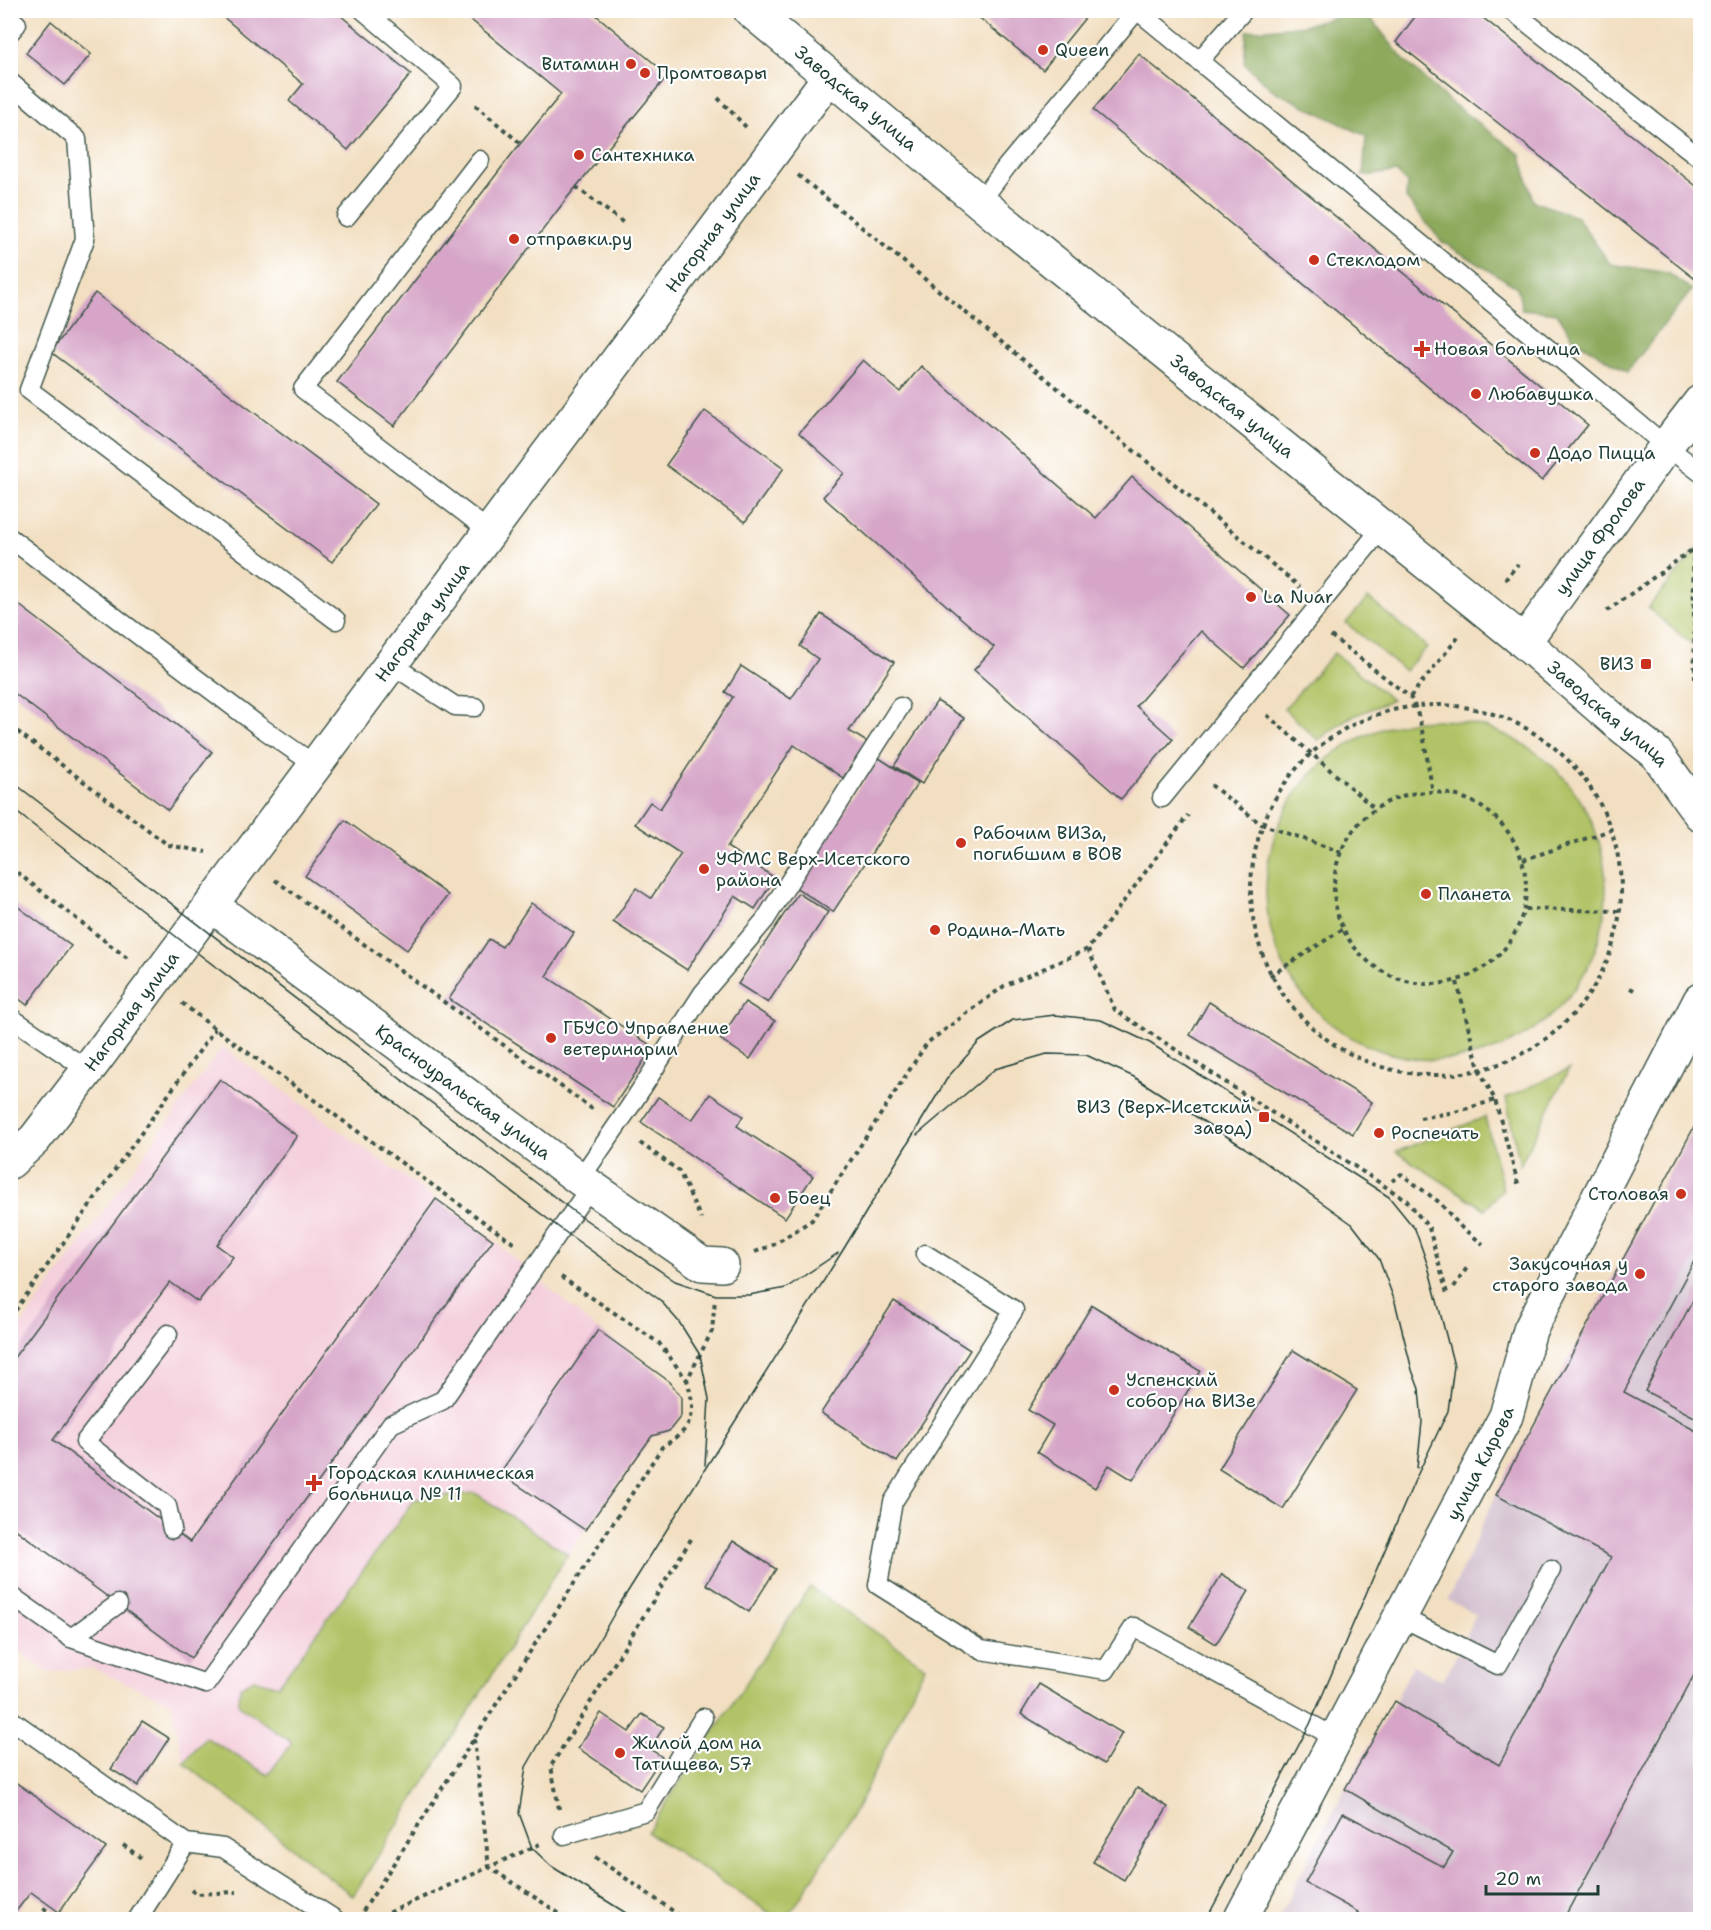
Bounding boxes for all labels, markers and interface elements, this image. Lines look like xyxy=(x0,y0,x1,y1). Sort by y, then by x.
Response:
place label: Queen xyxy=(1055,38,1109,62)
street label: Заводская улица xyxy=(790,40,922,157)
marker: Queen xyxy=(1036,43,1050,57)
place label: Витамин xyxy=(542,52,619,76)
marker: Витамин xyxy=(624,57,638,71)
place label: Промтовары xyxy=(657,61,767,85)
marker: Промтовары xyxy=(638,66,652,80)
place label: Сантехника xyxy=(591,143,695,167)
marker: Сантехника xyxy=(572,148,586,162)
street label: Нагорная улица xyxy=(660,167,766,298)
place label: отправки.ру xyxy=(526,227,632,251)
marker: отправки.ру xyxy=(507,232,521,246)
place label: Стеклодом xyxy=(1326,248,1420,272)
marker: Стеклодом xyxy=(1307,253,1321,267)
place label: Новая больница xyxy=(1434,337,1580,361)
marker: Новая больница xyxy=(1415,342,1429,356)
street label: Заводская улица xyxy=(1165,349,1299,463)
place label: Любавушка xyxy=(1488,382,1593,406)
marker: Любавушка xyxy=(1469,387,1483,401)
place label: Додо Пицца xyxy=(1547,441,1655,465)
marker: Додо Пицца xyxy=(1528,446,1542,460)
street label: улица Фролова xyxy=(1550,473,1651,600)
street label: Нагорная улица xyxy=(370,557,475,687)
place label: La Nuar xyxy=(1263,585,1333,609)
marker: La Nuar xyxy=(1244,590,1258,604)
place label: ВИЗ xyxy=(1600,652,1634,676)
street label: Заводская улица xyxy=(1542,655,1674,772)
marker: ВИЗ xyxy=(1639,657,1653,671)
place label: Рабочим ВИЗа, погибшим в ВОВ xyxy=(973,821,1122,866)
marker: Рабочим ВИЗа, погибшим в ВОВ xyxy=(954,836,968,850)
place label: УФМС Верх-Исетского района xyxy=(716,847,910,892)
marker: УФМС Верх-Исетского района xyxy=(697,862,711,876)
place label: Планета xyxy=(1438,882,1511,906)
marker: Планета xyxy=(1419,887,1433,901)
place label: Родина-Мать xyxy=(947,918,1065,942)
marker: Родина-Мать xyxy=(928,923,942,937)
street label: Нагорная улица xyxy=(79,946,184,1077)
place label: ГБУСО Управление ветеринарии xyxy=(563,1016,729,1061)
street label: Красноуральская улица xyxy=(370,1019,556,1165)
marker: ГБУСО Управление ветеринарии xyxy=(544,1031,558,1045)
place label: ВИЗ (Верх-Исетский завод) xyxy=(1077,1095,1252,1140)
marker: ВИЗ (Верх-Исетский завод) xyxy=(1257,1110,1271,1124)
place label: Роспечать xyxy=(1391,1121,1479,1145)
marker: Роспечать xyxy=(1372,1126,1386,1140)
place label: Столовая xyxy=(1588,1182,1669,1206)
place label: Боец xyxy=(787,1186,831,1210)
marker: Столовая xyxy=(1674,1187,1688,1201)
marker: Боец xyxy=(768,1191,782,1205)
place label: Закусочная у старого завода xyxy=(1492,1252,1628,1297)
marker: Закусочная у старого завода xyxy=(1633,1267,1647,1281)
place label: Успенский собор на ВИЗе xyxy=(1126,1368,1256,1413)
marker: Успенский собор на ВИЗе xyxy=(1107,1383,1121,1397)
street label: улица Кирова xyxy=(1441,1404,1520,1525)
place label: Городская клиническая больница № 11 xyxy=(328,1461,535,1506)
marker: Городская клиническая больница № 11 xyxy=(305,1474,323,1492)
place label: Жилой дом на Татищева, 57 xyxy=(632,1731,761,1776)
marker: Жилой дом на Татищева, 57 xyxy=(613,1746,627,1760)
scale bar xyxy=(1486,1858,1598,1896)
text: 20 m xyxy=(1495,1867,1541,1891)

